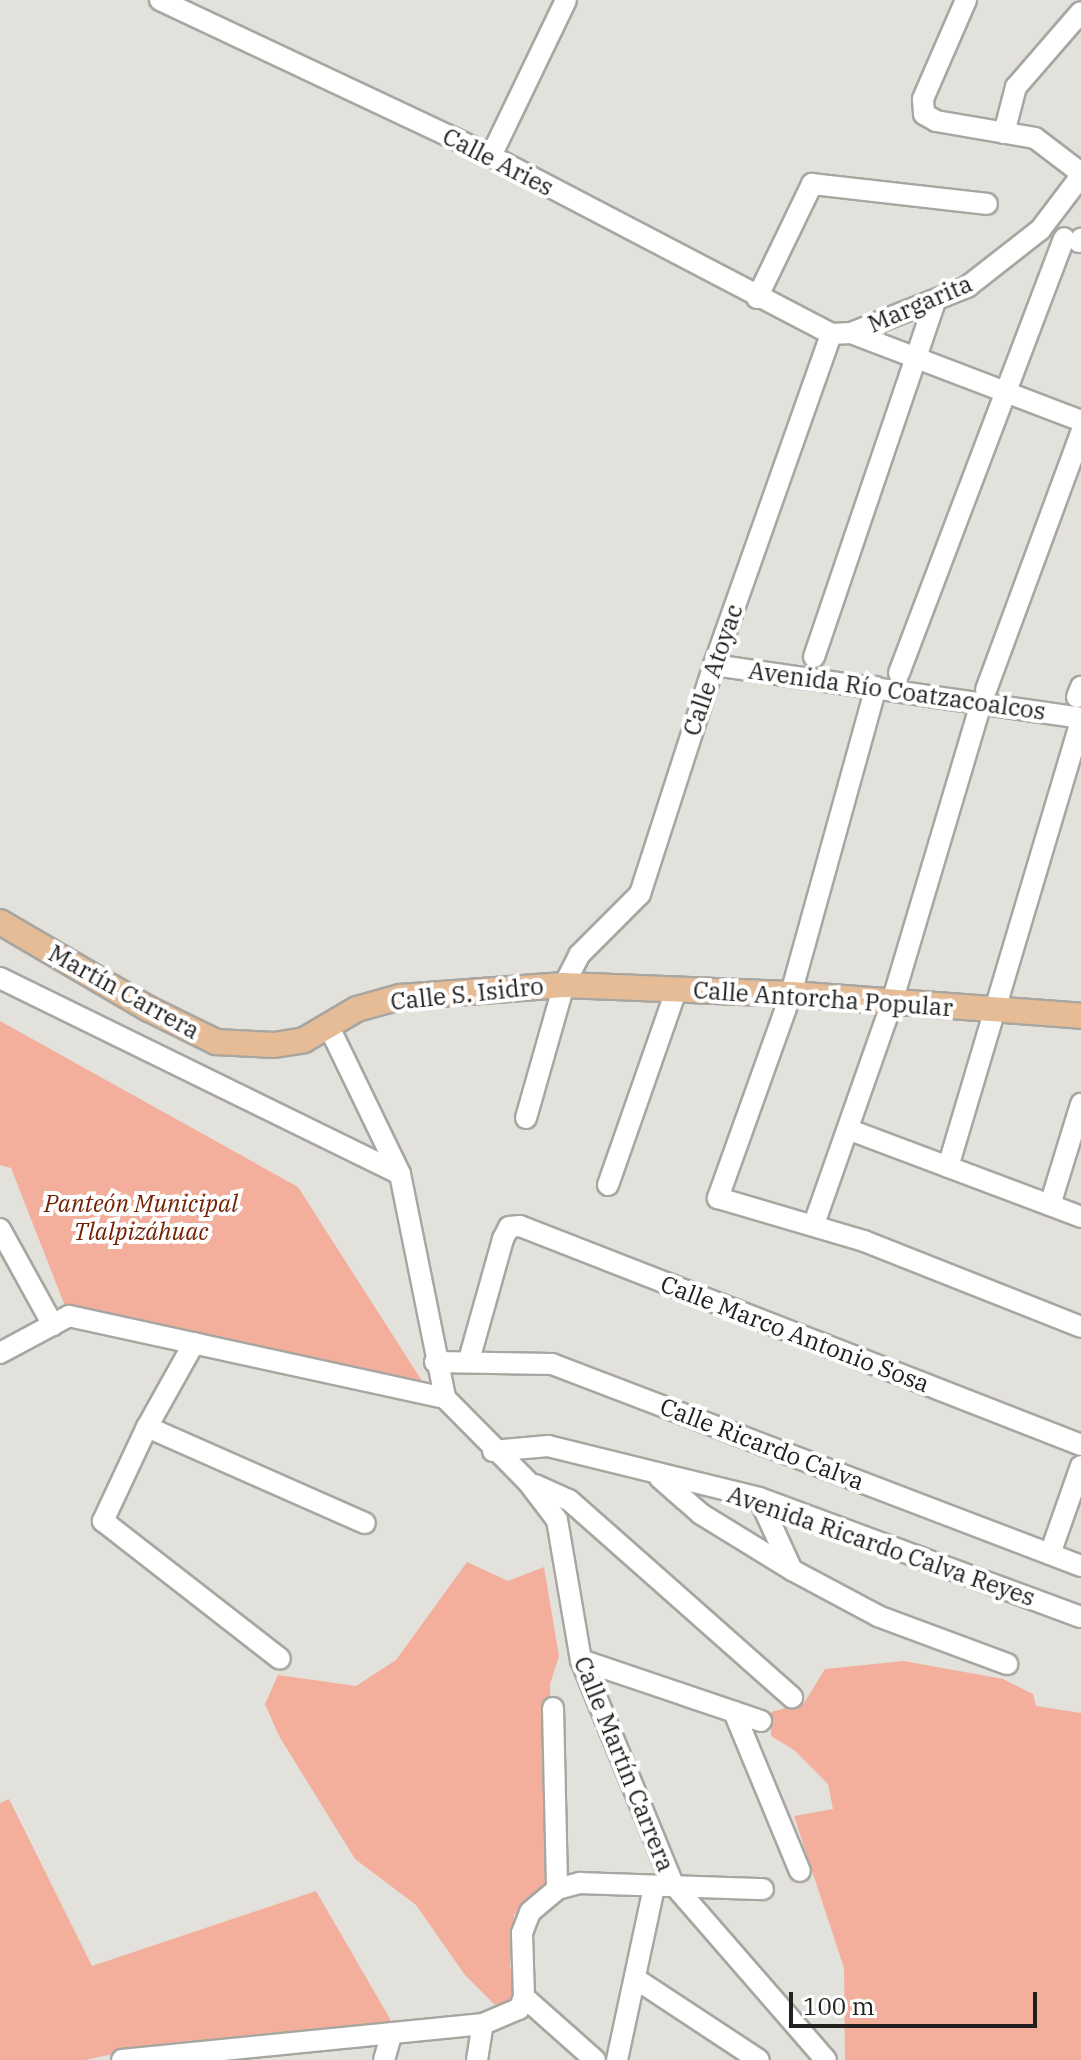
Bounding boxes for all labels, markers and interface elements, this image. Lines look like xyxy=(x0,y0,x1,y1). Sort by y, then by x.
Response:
street label: Calle Aries xyxy=(438,122,558,202)
street label: Margarita xyxy=(864,269,976,339)
street label: Calle Atoyac xyxy=(677,600,749,740)
street label: Avenida Río Coatzacoalcos xyxy=(747,656,1047,726)
street label: Martín Carrera xyxy=(43,939,205,1045)
street label: Calle S. Isidro xyxy=(389,972,545,1016)
street label: Calle Antorcha Popular xyxy=(692,976,954,1022)
park label: Panteón Municipal Tlalpizáhuac xyxy=(44,1190,238,1246)
street label: Calle Marco Antonio Sosa xyxy=(657,1269,933,1399)
street label: Calle Ricardo Calva xyxy=(656,1392,868,1496)
street label: Avenida Ricardo Calva Reyes xyxy=(723,1480,1039,1612)
street label: Calle Martín Carrera xyxy=(568,1652,680,1876)
scale bar xyxy=(793,1976,1041,2026)
text: 100 m xyxy=(803,1990,875,2022)

